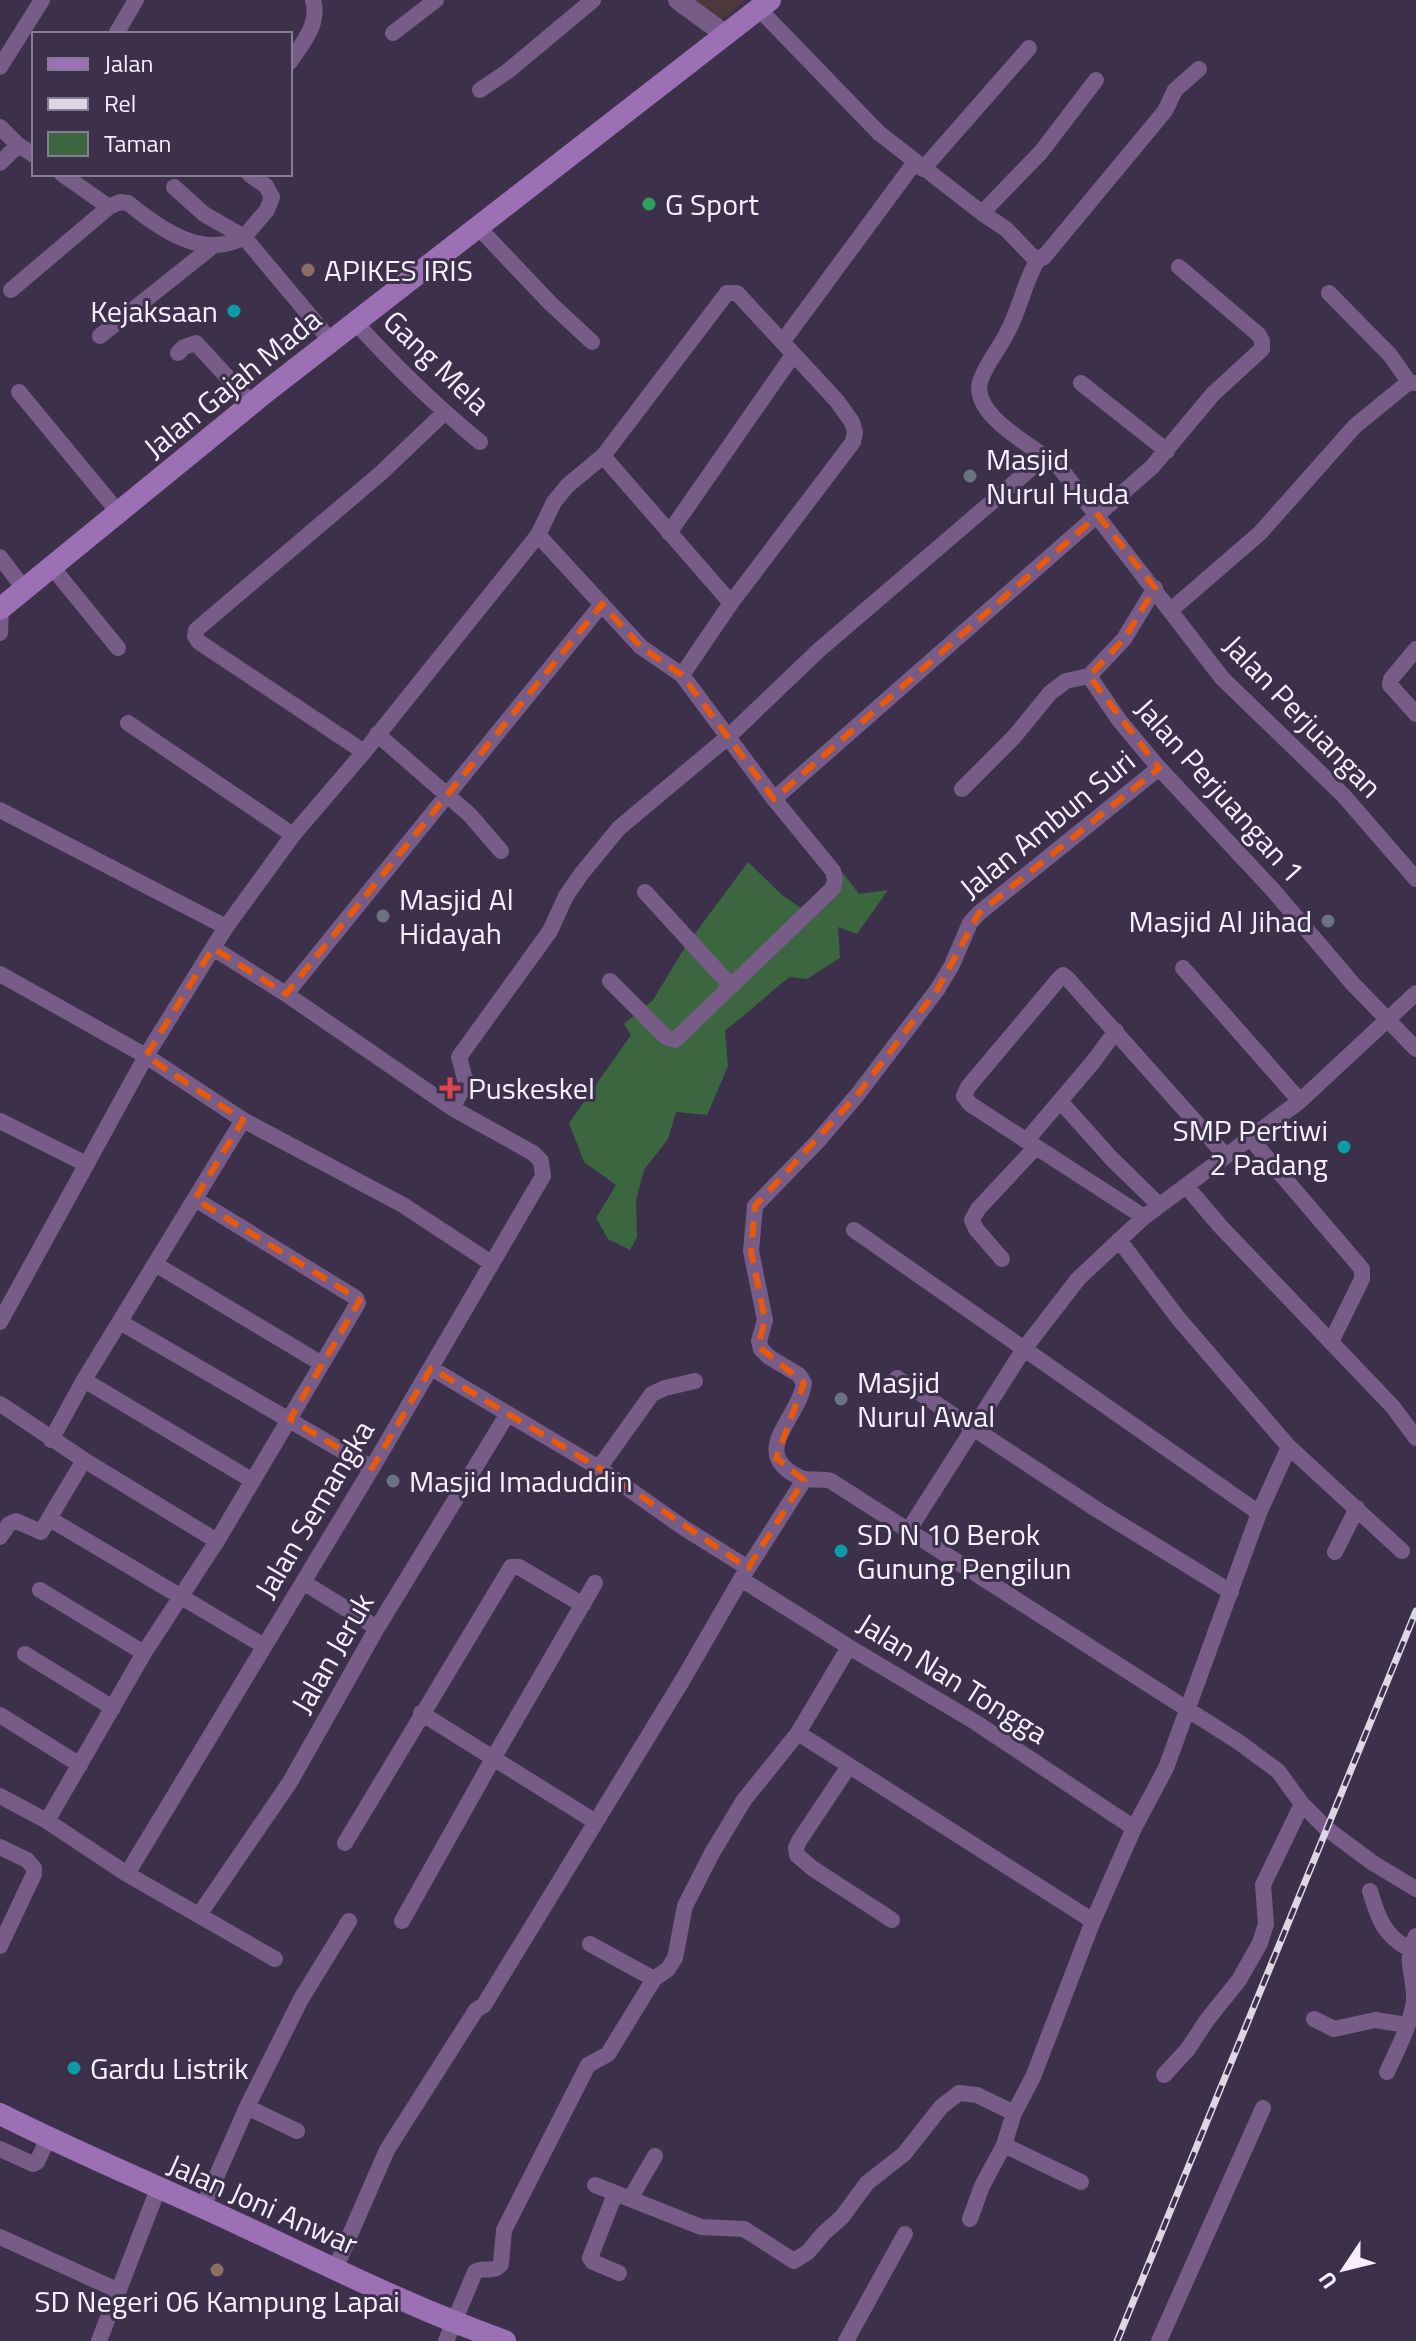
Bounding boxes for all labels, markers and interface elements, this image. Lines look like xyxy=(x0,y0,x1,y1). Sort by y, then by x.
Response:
legend xyxy=(32,32,292,176)
text: Jalan xyxy=(104,45,153,81)
text: Rel xyxy=(104,85,136,121)
text: Taman xyxy=(104,125,172,161)
place label: G Sport xyxy=(665,181,759,227)
marker: G Sport xyxy=(640,195,658,213)
place label: APIKES IRIS xyxy=(324,247,473,293)
marker: APIKES IRIS xyxy=(299,261,317,279)
place label: Kejaksaan xyxy=(90,288,218,334)
street label: Jalan Gajah Mada xyxy=(133,297,331,469)
street label: Gang Mela xyxy=(373,299,501,425)
marker: Kejaksaan xyxy=(225,302,243,320)
place label: Masjid Nurul Huda xyxy=(986,436,1129,516)
marker: Masjid Nurul Huda xyxy=(961,467,979,485)
street label: Jalan Perjuangan xyxy=(1213,624,1393,808)
street label: Jalan Perjuangan 1 xyxy=(1124,687,1316,893)
street label: Jalan Ambun Suri xyxy=(949,739,1145,909)
place label: Masjid Al Hidayah xyxy=(399,876,514,956)
place label: Masjid Al Jihad xyxy=(1129,898,1312,944)
marker: Masjid Al Hidayah xyxy=(374,907,392,925)
marker: Masjid Al Jihad xyxy=(1319,912,1337,930)
place label: Puskeskel xyxy=(468,1065,595,1111)
marker: Puskeskel xyxy=(439,1077,461,1099)
place label: SMP Pertiwi 2 Padang xyxy=(1172,1107,1328,1187)
marker: SMP Pertiwi 2 Padang xyxy=(1335,1138,1353,1156)
place label: Masjid Nurul Awal xyxy=(857,1359,995,1439)
marker: Masjid Nurul Awal xyxy=(832,1390,850,1408)
street label: Jalan Semangka xyxy=(243,1411,385,1607)
place label: Masjid Imaduddin xyxy=(409,1458,633,1504)
marker: Masjid Imaduddin xyxy=(384,1472,402,1490)
place label: SD N 10 Berok Gunung Pengilun xyxy=(857,1511,1071,1591)
marker: SD N 10 Berok Gunung Pengilun xyxy=(832,1542,850,1560)
street label: Jalan Jeruk xyxy=(279,1584,385,1722)
street label: Jalan Nan Tongga xyxy=(849,1601,1057,1755)
place label: Gardu Listrik xyxy=(90,2045,249,2091)
marker: Gardu Listrik xyxy=(65,2059,83,2077)
street label: Jalan Joni Anwar xyxy=(160,2142,366,2266)
north arrow xyxy=(1304,2229,1384,2309)
marker: SD Negeri 06 Kampung Lapai xyxy=(208,2261,226,2279)
text: U xyxy=(1310,2265,1346,2296)
place label: SD Negeri 06 Kampung Lapai xyxy=(34,2278,400,2324)

